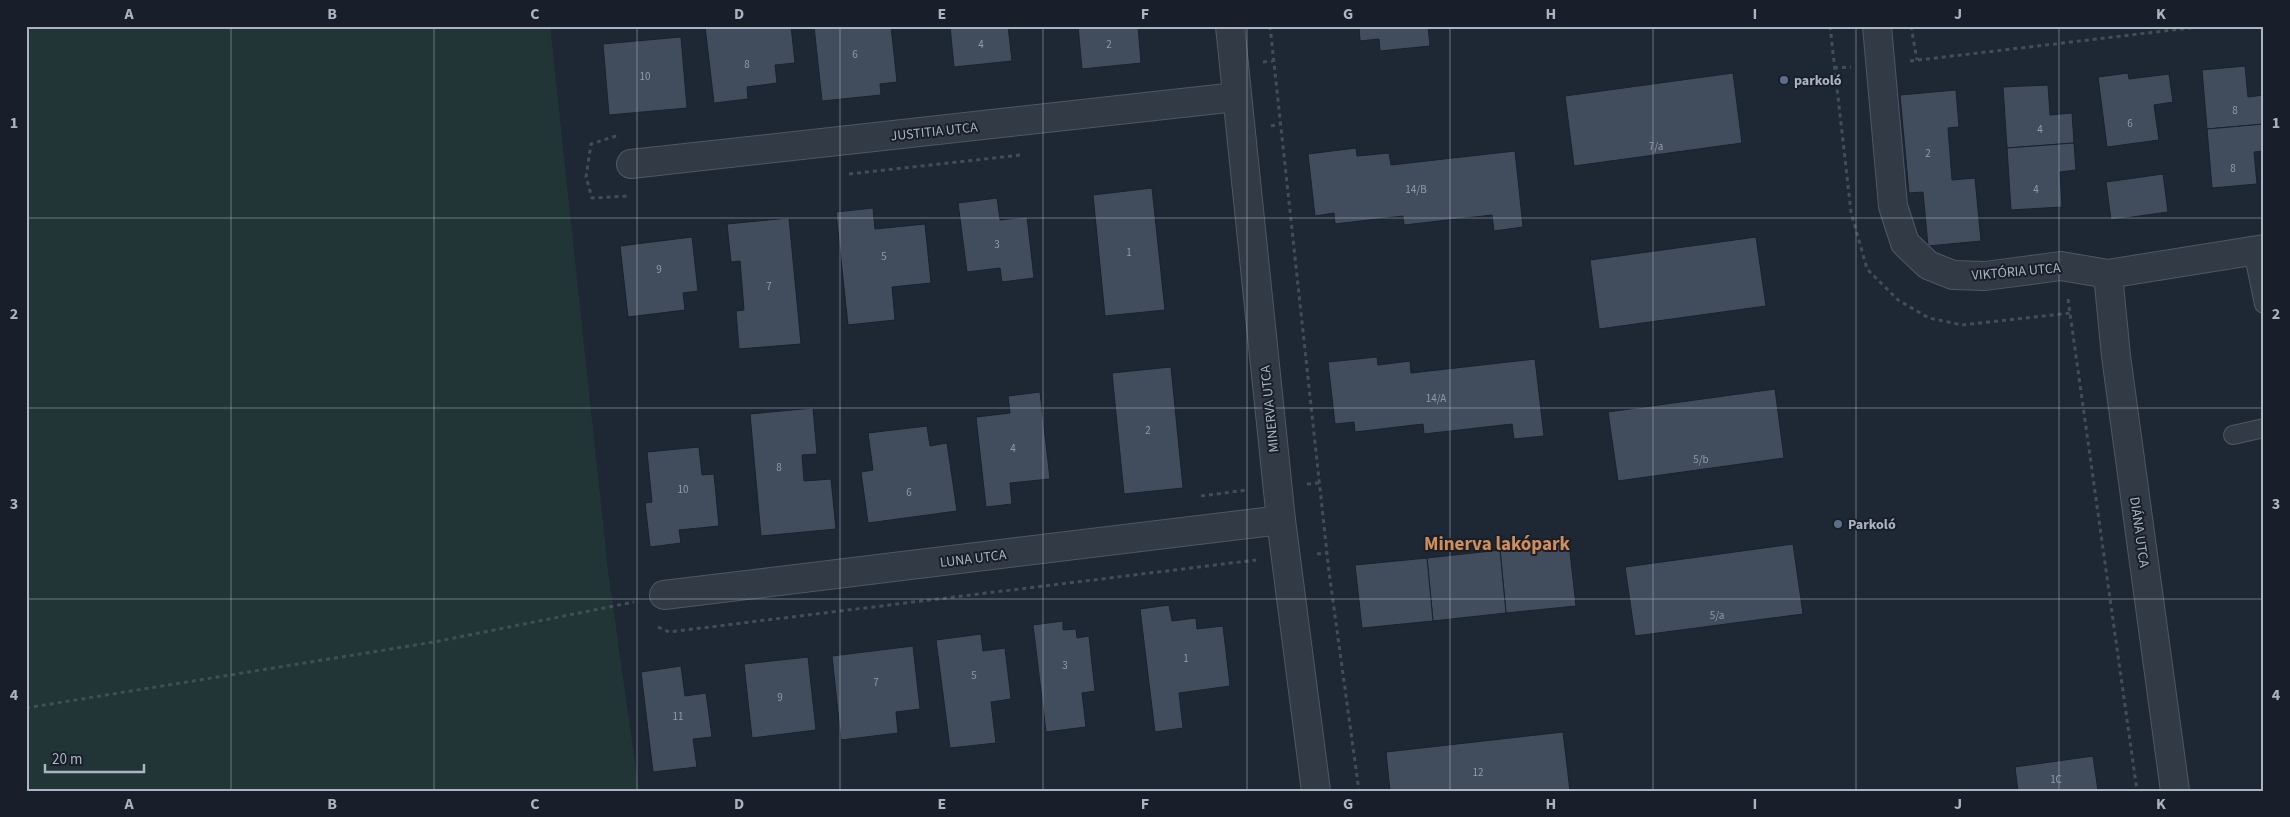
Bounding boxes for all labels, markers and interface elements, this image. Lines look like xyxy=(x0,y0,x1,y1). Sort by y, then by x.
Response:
text: A xyxy=(123,3,134,25)
text: B xyxy=(327,3,337,25)
text: C xyxy=(530,3,540,25)
text: D xyxy=(734,3,744,25)
text: E xyxy=(938,3,946,25)
text: F xyxy=(1141,3,1149,25)
text: G xyxy=(1343,3,1353,25)
text: H xyxy=(1546,3,1556,25)
text: I xyxy=(1753,3,1757,25)
text: J xyxy=(1954,3,1962,25)
text: K xyxy=(2156,3,2166,25)
house number: 4 xyxy=(978,37,984,52)
house number: 2 xyxy=(1106,37,1112,52)
house number: 6 xyxy=(852,47,858,62)
house number: 8 xyxy=(744,57,750,72)
house number: 10 xyxy=(640,69,650,84)
place label: parkoló xyxy=(1794,71,1842,91)
marker: parkoló xyxy=(1778,74,1790,86)
house number: 8 xyxy=(2232,103,2238,118)
text: 1 xyxy=(10,112,18,134)
text: 1 xyxy=(2272,112,2280,134)
house number: 6 xyxy=(2127,116,2133,131)
street label: JUSTITIA UTCA xyxy=(890,117,979,147)
house number: 4 xyxy=(2037,122,2043,137)
house number: 7/a xyxy=(1649,139,1663,154)
house number: 2 xyxy=(1925,146,1931,161)
house number: 8 xyxy=(2230,161,2236,176)
house number: 14/B xyxy=(1405,182,1427,197)
house number: 4 xyxy=(2033,182,2039,197)
house number: 3 xyxy=(994,237,1000,252)
house number: 1 xyxy=(1126,245,1132,260)
house number: 5 xyxy=(881,249,887,264)
street label: VIKTÓRIA UTCA xyxy=(1971,258,2062,286)
house number: 9 xyxy=(656,262,662,277)
house number: 7 xyxy=(766,279,772,294)
text: 2 xyxy=(10,303,18,325)
text: 2 xyxy=(2272,303,2280,325)
street label: MINERVA UTCA xyxy=(1255,364,1285,453)
house number: 14/A xyxy=(1426,391,1446,406)
house number: 2 xyxy=(1145,423,1151,438)
house number: 4 xyxy=(1010,441,1016,456)
house number: 5/b xyxy=(1693,452,1709,467)
house number: 8 xyxy=(776,460,782,475)
house number: 10 xyxy=(678,482,688,497)
house number: 6 xyxy=(906,485,912,500)
text: 3 xyxy=(10,493,18,515)
text: 3 xyxy=(2272,493,2280,515)
street label: DIÁNA UTCA xyxy=(2124,496,2154,569)
place label: Parkoló xyxy=(1848,515,1896,535)
marker: Parkoló xyxy=(1832,518,1844,530)
district label: Minerva lakópark xyxy=(1424,531,1571,558)
street label: LUNA UTCA xyxy=(939,545,1008,573)
house number: 5/a xyxy=(1710,608,1724,623)
house number: 1 xyxy=(1183,651,1189,666)
house number: 3 xyxy=(1062,658,1068,673)
house number: 5 xyxy=(971,668,977,683)
house number: 7 xyxy=(873,675,879,690)
text: 4 xyxy=(10,684,19,706)
text: 4 xyxy=(2272,684,2281,706)
house number: 9 xyxy=(777,690,783,705)
house number: 11 xyxy=(673,709,683,724)
scale bar xyxy=(45,742,144,774)
text: 20 m xyxy=(52,749,82,770)
house number: 12 xyxy=(1473,765,1483,780)
house number: 1C xyxy=(2050,772,2062,787)
text: A xyxy=(123,793,134,815)
text: B xyxy=(327,793,337,815)
text: C xyxy=(530,793,540,815)
text: D xyxy=(734,793,744,815)
text: E xyxy=(938,793,946,815)
text: F xyxy=(1141,793,1149,815)
text: G xyxy=(1343,793,1353,815)
text: H xyxy=(1546,793,1556,815)
text: I xyxy=(1753,793,1757,815)
text: J xyxy=(1954,793,1962,815)
text: K xyxy=(2156,793,2166,815)

